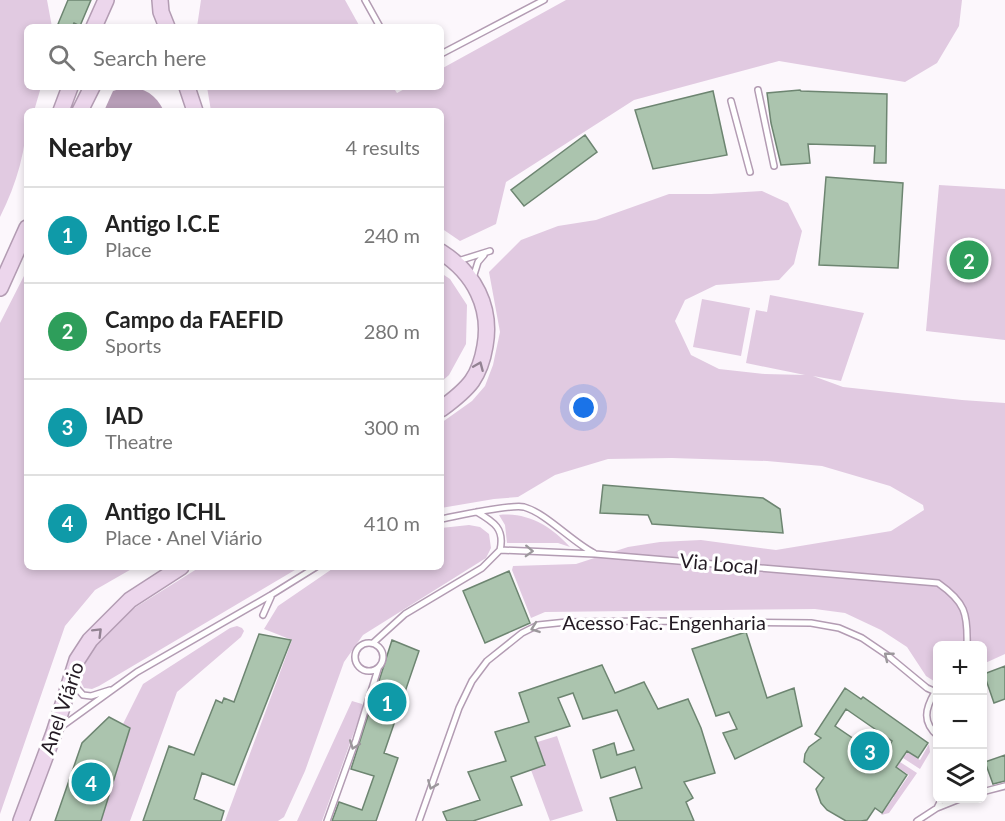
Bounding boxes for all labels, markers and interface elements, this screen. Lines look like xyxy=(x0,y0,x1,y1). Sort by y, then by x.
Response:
search box xyxy=(24,24,444,90)
icon: search xyxy=(45,41,78,74)
text: Search here xyxy=(93,44,206,71)
text: Nearby xyxy=(48,131,133,163)
text: 4 results xyxy=(345,135,420,159)
text: Antigo I.C.E xyxy=(105,210,220,237)
text: 1 xyxy=(62,223,73,247)
text: 240 m xyxy=(364,223,420,247)
text: Place xyxy=(105,237,152,261)
pin: 2 xyxy=(950,238,988,282)
text: Campo da FAEFID xyxy=(105,306,283,333)
text: 2 xyxy=(62,319,73,343)
text: 280 m xyxy=(364,319,420,343)
text: Sports xyxy=(105,333,161,357)
one-way arrow xyxy=(472,361,484,372)
your location xyxy=(569,393,598,422)
text: IAD xyxy=(105,402,144,429)
text: 3 xyxy=(62,415,73,439)
text: 300 m xyxy=(364,415,420,439)
text: Theatre xyxy=(105,429,173,453)
text: Antigo ICHL xyxy=(105,498,226,525)
text: 4 xyxy=(62,511,73,535)
text: 410 m xyxy=(364,511,420,535)
text: Place · Anel Viário xyxy=(105,525,262,549)
one-way arrow xyxy=(525,545,534,557)
street label: Via Local xyxy=(679,548,759,578)
street label: Acesso Fac. Engenharia xyxy=(562,610,766,634)
one-way arrow xyxy=(530,621,540,634)
one-way arrow xyxy=(92,628,102,639)
map controls xyxy=(933,641,987,803)
button: + xyxy=(933,641,987,695)
one-way arrow xyxy=(884,653,895,664)
street label: Anel Viário xyxy=(34,658,88,757)
pin: 1 xyxy=(368,680,406,724)
button: − xyxy=(933,695,987,749)
pin: 3 xyxy=(850,728,890,774)
one-way arrow xyxy=(349,739,362,749)
button: layers xyxy=(933,749,987,803)
pin: 4 xyxy=(72,760,110,804)
one-way arrow xyxy=(427,779,439,790)

